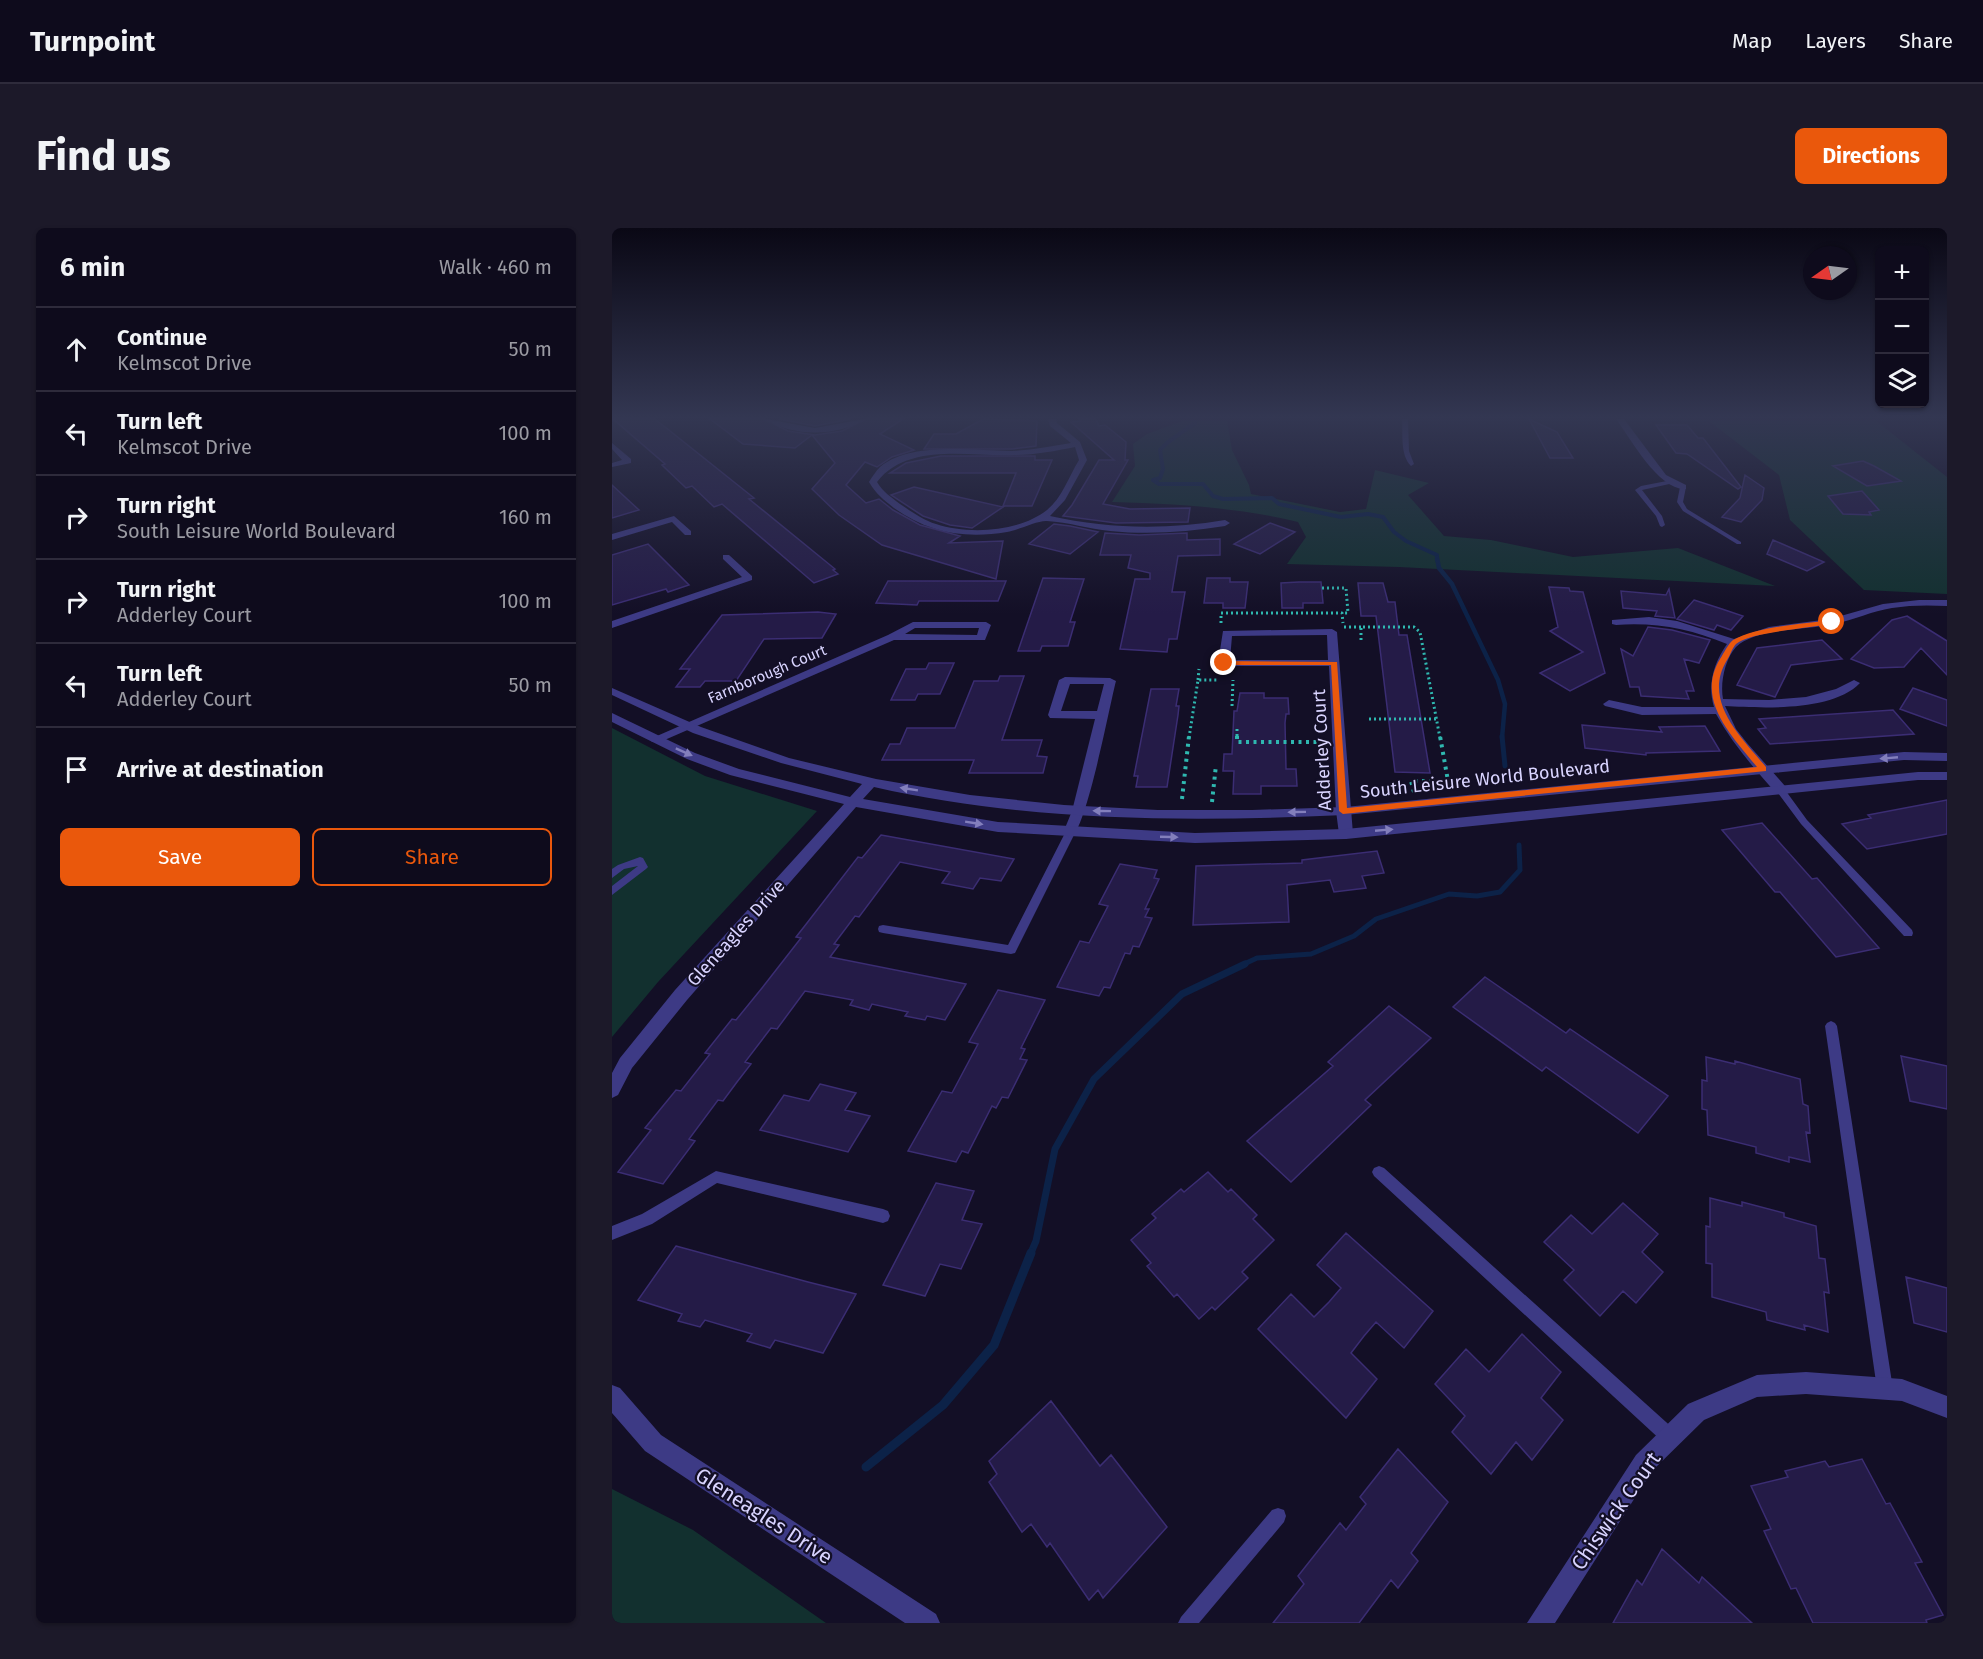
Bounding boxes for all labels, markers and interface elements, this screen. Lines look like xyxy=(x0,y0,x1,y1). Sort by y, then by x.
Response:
text: Turnpoint xyxy=(30,25,155,58)
text: Map xyxy=(1732,28,1772,54)
text: Layers xyxy=(1805,28,1866,54)
text: Share xyxy=(1899,28,1953,54)
button: Directions xyxy=(1795,128,1947,184)
text: Find us xyxy=(36,131,171,181)
north arrow xyxy=(1803,246,1857,300)
map controls xyxy=(1875,246,1929,408)
button: + xyxy=(1875,246,1929,300)
text: 6 min xyxy=(60,252,125,283)
text: Walk · 460 m xyxy=(439,255,552,279)
button: − xyxy=(1875,300,1929,354)
text: Continue xyxy=(117,324,207,351)
icon: ahead xyxy=(60,333,93,366)
text: 50 m xyxy=(508,337,552,361)
text: Kelmscot Drive xyxy=(117,351,252,375)
button: layers xyxy=(1875,354,1929,408)
text: Turn left xyxy=(117,408,202,435)
icon: left xyxy=(60,417,93,450)
text: 100 m xyxy=(499,421,552,445)
text: Kelmscot Drive xyxy=(117,435,252,459)
text: Turn right xyxy=(117,492,216,519)
icon: right xyxy=(60,501,93,534)
text: 160 m xyxy=(499,505,552,529)
text: South Leisure World Boulevard xyxy=(117,519,396,543)
text: Turn right xyxy=(117,576,216,603)
icon: right xyxy=(60,585,93,618)
text: 100 m xyxy=(499,589,552,613)
text: Adderley Court xyxy=(117,603,252,627)
route start xyxy=(1818,608,1844,634)
street label: Farnborough Court xyxy=(705,641,830,707)
route end xyxy=(1210,649,1236,675)
text: Turn left xyxy=(117,660,202,687)
icon: left xyxy=(60,669,93,702)
text: 50 m xyxy=(508,673,552,697)
text: Adderley Court xyxy=(117,687,252,711)
street label: Adderley Court xyxy=(1308,688,1336,811)
one-way arrow xyxy=(675,747,693,757)
icon: arrive xyxy=(60,753,93,786)
one-way arrow xyxy=(1879,753,1898,763)
street label: South Leisure World Boulevard xyxy=(1359,755,1611,803)
text: Arrive at destination xyxy=(117,756,324,783)
one-way arrow xyxy=(899,784,918,793)
one-way arrow xyxy=(1093,807,1112,816)
one-way arrow xyxy=(1288,807,1307,817)
one-way arrow xyxy=(965,818,984,827)
one-way arrow xyxy=(1375,825,1394,835)
button: Save xyxy=(60,828,300,886)
button: Share xyxy=(312,828,552,886)
one-way arrow xyxy=(1159,833,1178,842)
street label: Gleneagles Drive xyxy=(682,875,790,991)
street label: Chiswick Court xyxy=(1566,1447,1667,1575)
street label: Gleneagles Drive xyxy=(690,1462,838,1570)

